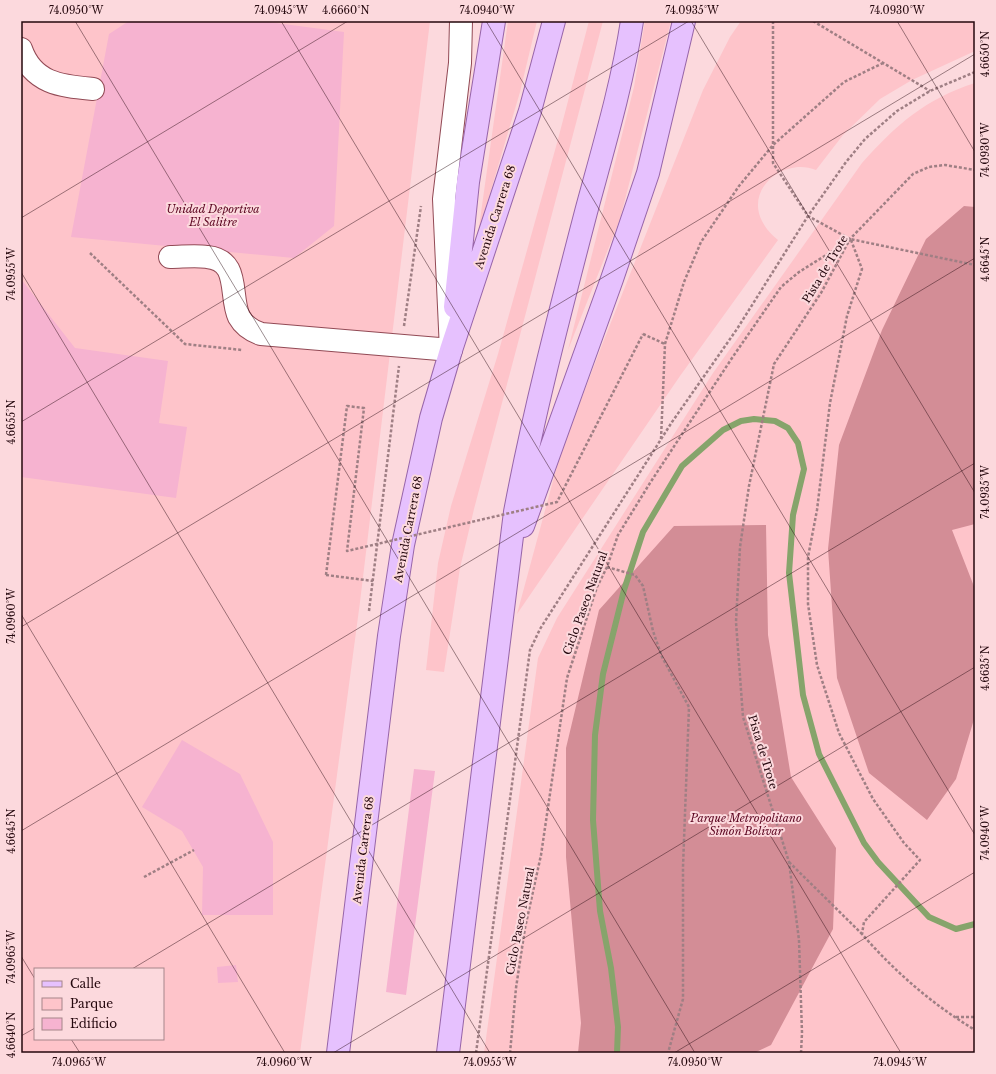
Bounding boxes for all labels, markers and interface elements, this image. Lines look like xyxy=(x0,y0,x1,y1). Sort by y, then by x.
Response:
text: 74.0950°W xyxy=(49,4,104,17)
text: 74.0945°W xyxy=(254,4,308,17)
text: 4.6660°N xyxy=(322,4,370,17)
text: 74.0940°W xyxy=(460,4,515,17)
text: 74.0935°W xyxy=(665,4,719,17)
text: 74.0930°W xyxy=(869,4,925,17)
text: 4.6650°N xyxy=(979,31,992,77)
text: 74.0930°W xyxy=(979,122,992,178)
street label: Avenida Carrera 68 xyxy=(471,163,518,272)
park label: Unidad Deportiva El Salitre xyxy=(166,202,260,229)
street label: Pista de Trote xyxy=(799,232,851,306)
text: 4.6645°N xyxy=(979,236,992,282)
text: 74.0955°W xyxy=(5,247,18,301)
text: 4.6655°N xyxy=(5,399,18,445)
text: 74.0935°W xyxy=(979,465,992,519)
street label: Avenida Carrera 68 xyxy=(391,475,425,584)
street label: Ciclo Paseo Natural xyxy=(560,549,610,657)
text: 74.0960°W xyxy=(5,588,18,644)
text: 4.6635°N xyxy=(979,645,992,691)
street label: Pista de Trote xyxy=(745,713,781,791)
street label: Avenida Carrera 68 xyxy=(349,795,377,906)
text: 74.0940°W xyxy=(979,805,992,860)
text: 4.6645°N xyxy=(5,808,18,854)
park label: Parque Metropolitano Simón Bolívar xyxy=(689,811,802,838)
street label: Ciclo Paseo Natural xyxy=(503,865,537,976)
text: 74.0965°W xyxy=(5,930,18,984)
legend xyxy=(34,968,164,1040)
text: Calle xyxy=(70,976,101,991)
text: Parque xyxy=(70,996,113,1011)
text: 4.6640°N xyxy=(5,1012,18,1058)
text: Edificio xyxy=(70,1016,117,1031)
text: 74.0965°W xyxy=(52,1056,106,1069)
text: 74.0960°W xyxy=(256,1056,312,1069)
text: 74.0955°W xyxy=(463,1056,517,1069)
text: 74.0950°W xyxy=(668,1056,723,1069)
text: 74.0945°W xyxy=(873,1056,927,1069)

